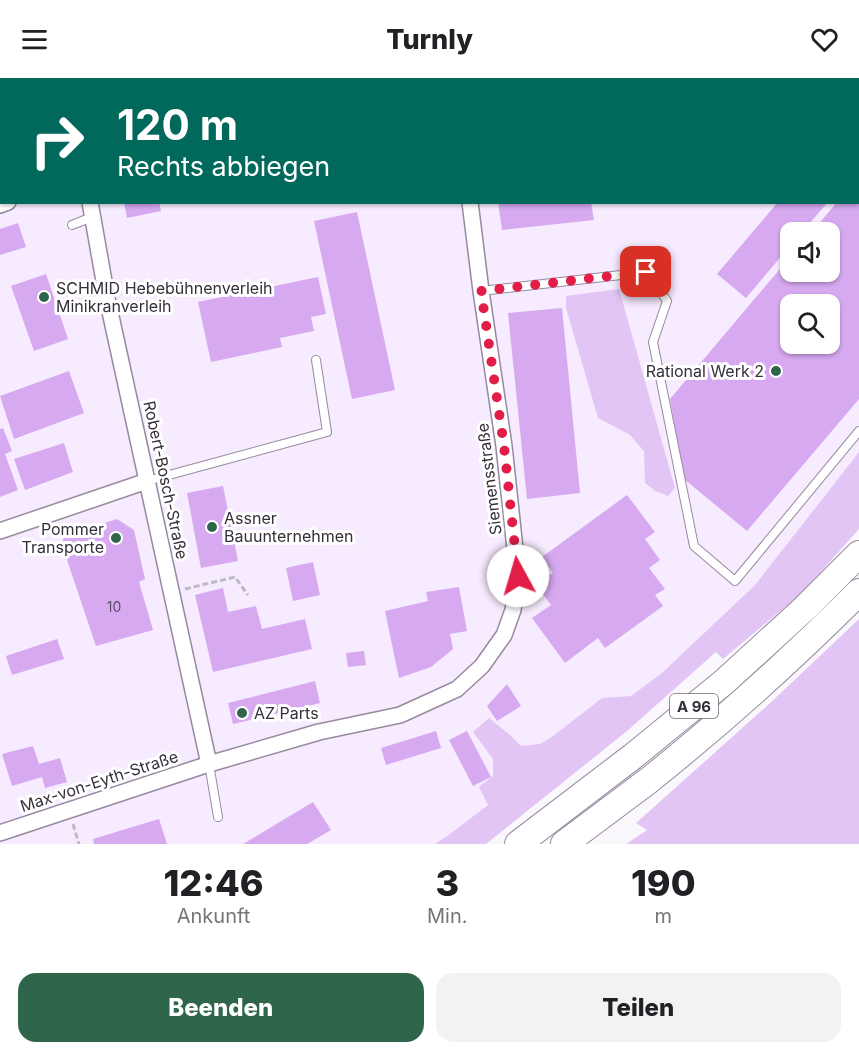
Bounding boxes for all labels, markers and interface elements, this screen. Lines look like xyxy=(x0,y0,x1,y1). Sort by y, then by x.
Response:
icon: menu xyxy=(18,23,51,56)
text: Turnly xyxy=(386,23,473,56)
icon: heart xyxy=(808,23,841,56)
text: 120 m xyxy=(117,99,238,150)
icon: right xyxy=(18,102,96,180)
text: Rechts abbiegen xyxy=(117,150,330,183)
map controls xyxy=(780,222,840,354)
button: sound xyxy=(780,222,840,282)
pin xyxy=(620,246,671,297)
icon: arrive xyxy=(629,255,662,288)
place label: SCHMID Hebebühnenverleih Minikranverleih xyxy=(56,278,273,316)
marker: SCHMID Hebebühnenverleih Minikranverleih xyxy=(37,290,51,304)
button: search xyxy=(780,294,840,354)
place label: Rational Werk 2 xyxy=(646,361,764,381)
marker: Rational Werk 2 xyxy=(769,364,783,378)
street label: Robert-Bosch-Straße xyxy=(139,399,193,561)
street label: Siemensstraße xyxy=(472,422,506,536)
place label: Assner Bauunternehmen xyxy=(224,508,354,546)
place label: Pommer Transporte xyxy=(22,519,104,557)
marker: Assner Bauunternehmen xyxy=(205,520,219,534)
marker: Pommer Transporte xyxy=(109,531,123,545)
position arrow xyxy=(486,544,550,608)
house number: 10 xyxy=(107,598,121,615)
road number: A 96 xyxy=(670,694,718,718)
place label: AZ Parts xyxy=(254,703,319,723)
marker: AZ Parts xyxy=(235,706,249,720)
street label: Max-von-Eyth-Straße xyxy=(18,746,180,816)
text: 12:46 xyxy=(163,861,264,905)
text: 3 xyxy=(435,861,459,905)
text: 190 xyxy=(631,861,696,905)
text: Ankunft xyxy=(177,904,250,928)
text: Min. xyxy=(427,904,468,928)
text: m xyxy=(654,904,672,928)
button: Beenden xyxy=(18,973,424,1042)
button: Teilen xyxy=(436,973,841,1042)

